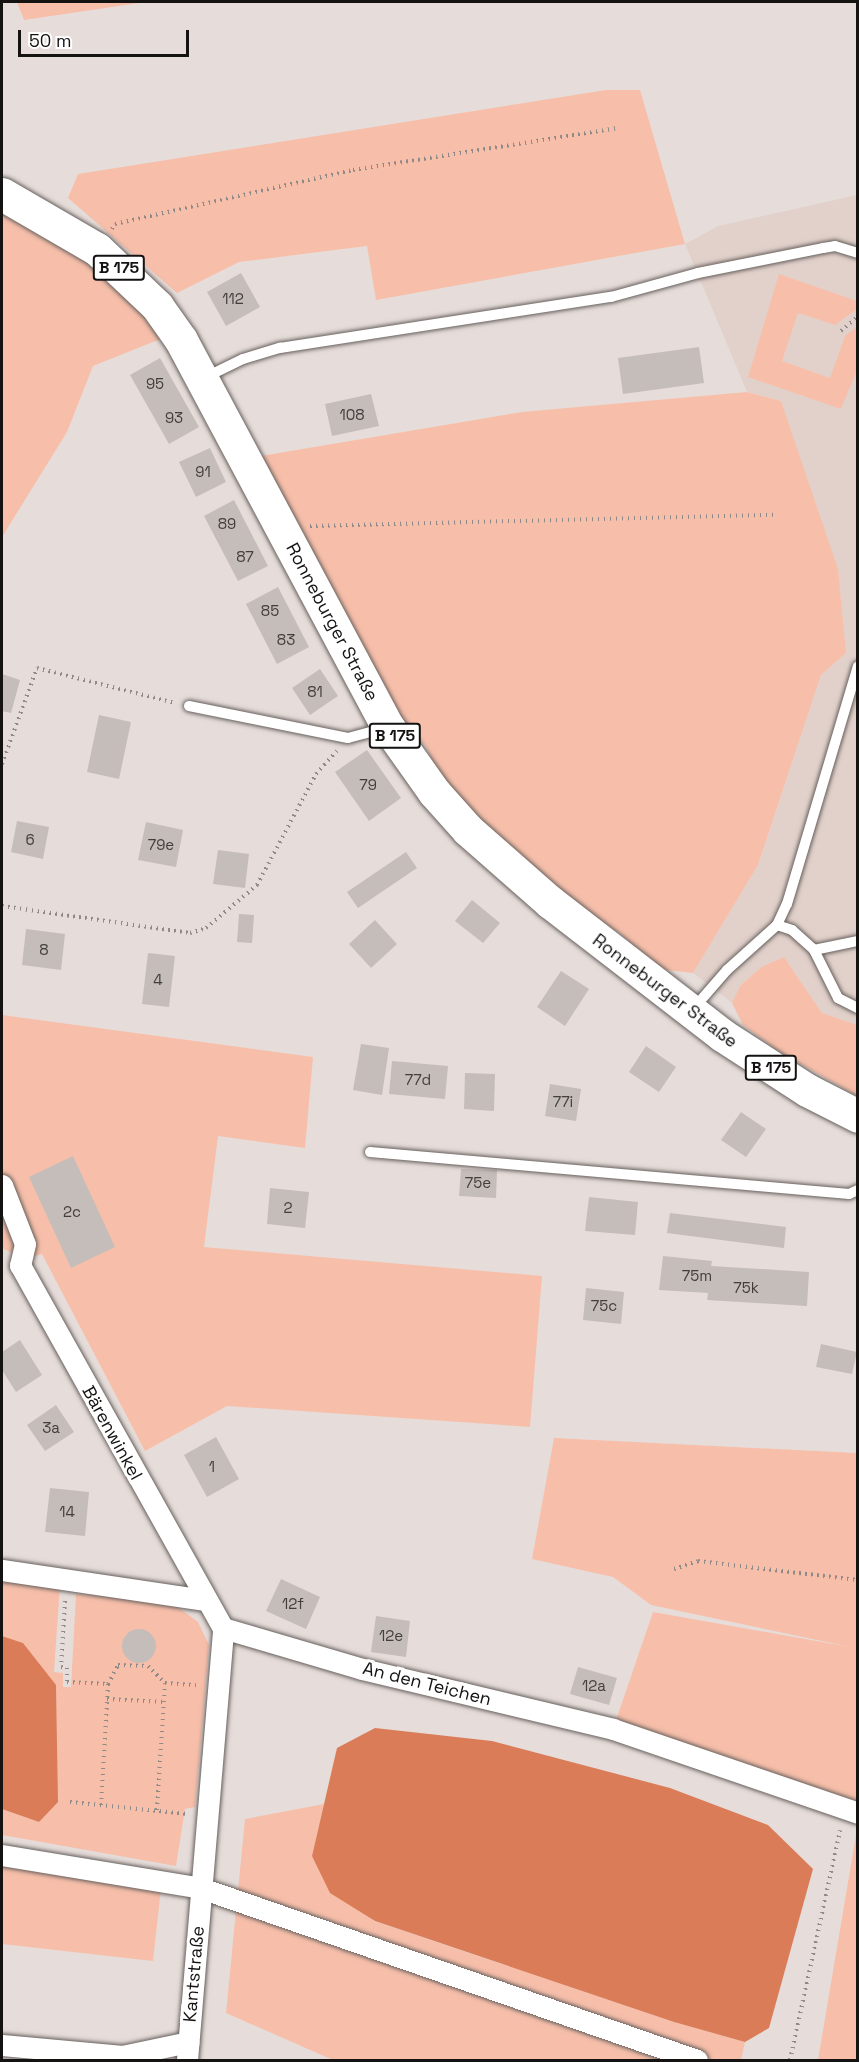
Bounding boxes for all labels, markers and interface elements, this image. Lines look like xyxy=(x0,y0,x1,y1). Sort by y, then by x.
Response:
scale bar xyxy=(21,18,192,56)
text: 50 m xyxy=(29,29,71,52)
road number: B 175 xyxy=(92,255,146,281)
house number: 112 xyxy=(222,290,244,308)
house number: 95 xyxy=(146,375,164,393)
house number: 108 xyxy=(339,406,365,424)
house number: 93 xyxy=(165,409,183,427)
house number: 91 xyxy=(195,463,211,481)
house number: 89 xyxy=(218,515,236,533)
street label: Ronneburger Straße xyxy=(281,539,383,705)
house number: 87 xyxy=(236,548,254,566)
house number: 85 xyxy=(261,602,279,620)
house number: 83 xyxy=(277,631,295,649)
house number: 81 xyxy=(307,683,323,701)
road number: B 175 xyxy=(368,723,422,749)
house number: 79 xyxy=(359,776,377,794)
house number: 6 xyxy=(25,831,35,849)
house number: 79e xyxy=(148,836,174,854)
street label: Ronneburger Straße xyxy=(588,929,742,1053)
house number: 8 xyxy=(39,941,49,959)
house number: 4 xyxy=(153,971,163,989)
road number: B 175 xyxy=(744,1055,798,1081)
house number: 77d xyxy=(405,1071,431,1089)
house number: 77i xyxy=(553,1093,573,1111)
house number: 75e xyxy=(465,1174,491,1192)
house number: 2 xyxy=(283,1199,293,1217)
house number: 2c xyxy=(63,1203,81,1221)
house number: 75m xyxy=(682,1267,712,1285)
house number: 75k xyxy=(733,1279,759,1297)
house number: 75c xyxy=(591,1297,617,1315)
street label: Bärenwinkel xyxy=(77,1382,147,1484)
house number: 3a xyxy=(42,1419,60,1437)
house number: 1 xyxy=(209,1458,215,1476)
house number: 14 xyxy=(59,1503,75,1521)
house number: 12f xyxy=(282,1595,304,1613)
house number: 12e xyxy=(379,1627,403,1645)
street label: An den Teichen xyxy=(360,1658,494,1710)
house number: 12a xyxy=(582,1677,606,1695)
street label: Kantstraße xyxy=(179,1925,209,2023)

